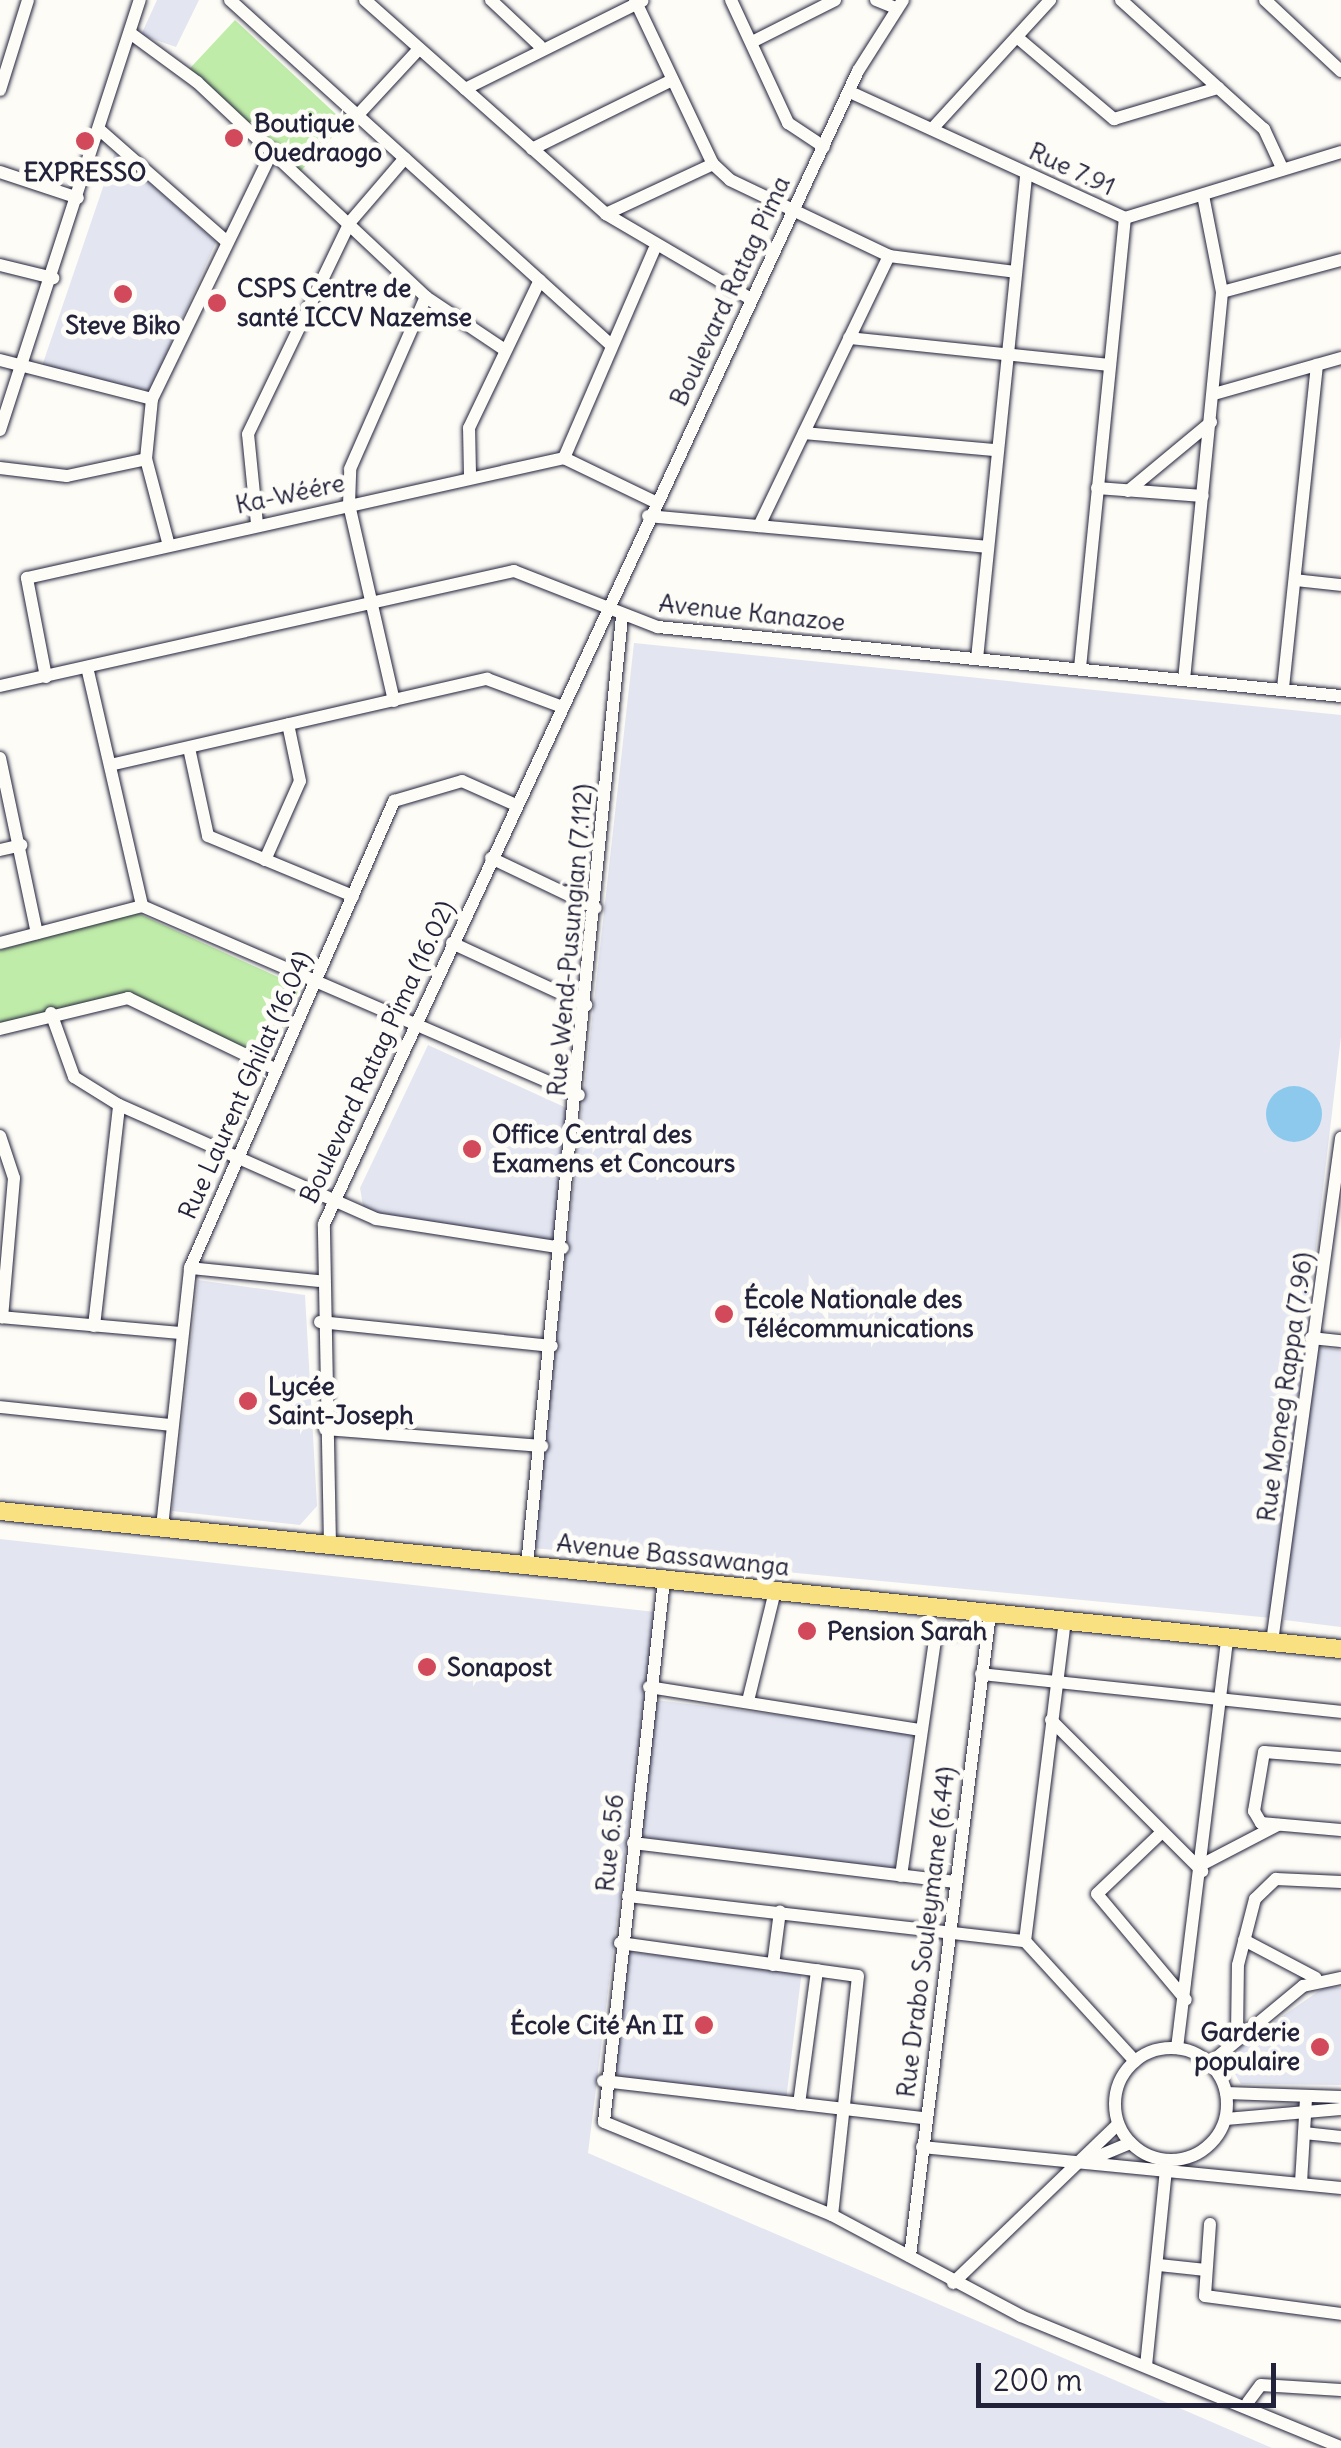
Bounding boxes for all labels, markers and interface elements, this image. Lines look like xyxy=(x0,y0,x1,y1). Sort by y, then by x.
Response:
place label: Boutique Ouedraogo xyxy=(254,109,382,168)
marker: Boutique Ouedraogo xyxy=(223,127,245,149)
marker: EXPRESSO xyxy=(74,130,96,152)
street label: Rue 7.91 xyxy=(1024,136,1120,202)
place label: EXPRESSO xyxy=(24,157,146,187)
street label: Boulevard Ratag Pima xyxy=(664,171,796,411)
place label: CSPS Centre de santé ICCV Nazemse xyxy=(237,274,472,333)
marker: Steve Biko xyxy=(112,283,134,305)
marker: CSPS Centre de santé ICCV Nazemse xyxy=(206,292,228,314)
place label: Steve Biko xyxy=(65,310,181,340)
street label: Ka-Wéére xyxy=(233,468,347,520)
street label: Avenue Kanazoe xyxy=(657,588,847,638)
street label: Rue Wend-Pusungian (7.112) xyxy=(541,782,599,1098)
street label: Boulevard Ratag Pima (16.02) xyxy=(294,896,460,1208)
street label: Rue Laurent Ghilat (16.04) xyxy=(172,946,318,1224)
place label: Office Central des Examens et Concours xyxy=(492,1120,735,1179)
marker: Office Central des Examens et Concours xyxy=(461,1138,483,1160)
street label: Rue Moneg Rappa (7.96) xyxy=(1251,1250,1319,1524)
place label: École Nationale des Télécommunications xyxy=(744,1285,974,1344)
marker: École Nationale des Télécommunications xyxy=(713,1303,735,1325)
place label: Lycée Saint-Joseph xyxy=(268,1372,414,1431)
marker: Lycée Saint-Joseph xyxy=(237,1390,259,1412)
street label: Avenue Bassawanga xyxy=(555,1528,791,1582)
place label: Pension Sarah xyxy=(827,1616,987,1646)
marker: Pension Sarah xyxy=(796,1620,818,1642)
place label: Sonapost xyxy=(447,1652,552,1682)
marker: Sonapost xyxy=(416,1656,438,1678)
street label: Rue Drabo Souleymane (6.44) xyxy=(891,1765,961,2099)
street label: Rue 6.56 xyxy=(590,1793,630,1893)
place label: École Cité An II xyxy=(510,2010,684,2040)
marker: École Cité An II xyxy=(693,2014,715,2036)
place label: Garderie populaire xyxy=(1194,2018,1300,2077)
marker: Garderie populaire xyxy=(1309,2036,1331,2058)
scale bar xyxy=(981,2343,1281,2405)
text: 200 m xyxy=(993,2361,1082,2399)

